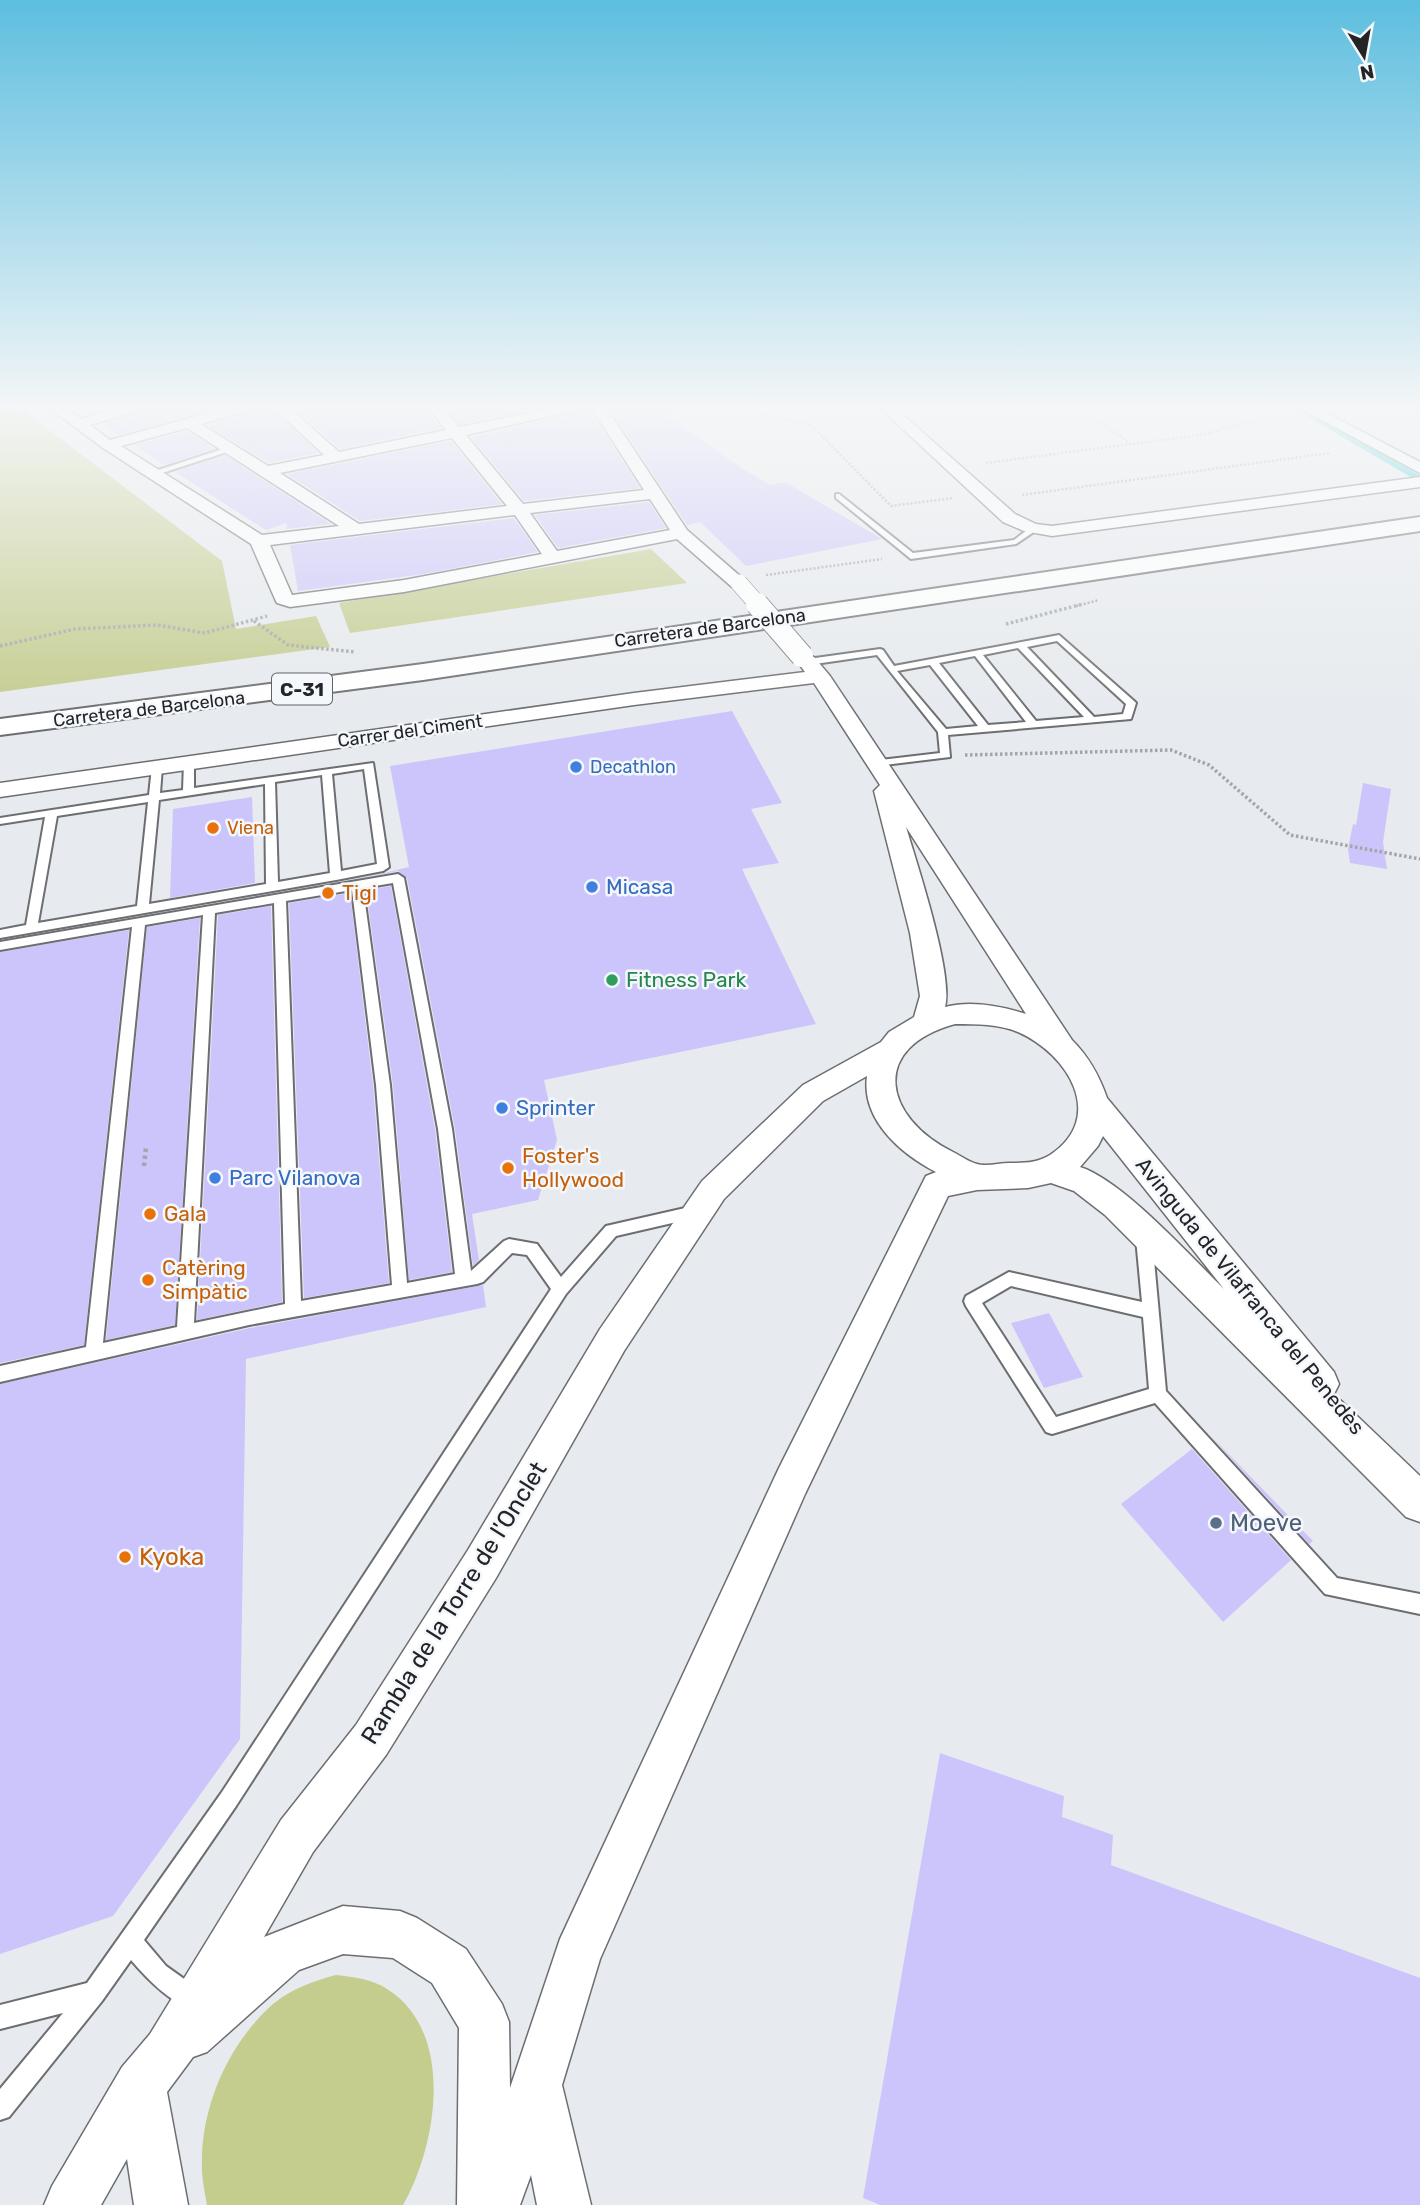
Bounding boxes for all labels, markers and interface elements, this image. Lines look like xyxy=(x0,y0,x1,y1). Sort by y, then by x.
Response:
north arrow xyxy=(1329,21,1399,91)
text: N xyxy=(1358,60,1376,85)
street label: Carretera de Barcelona xyxy=(613,604,807,652)
road number: C-31 xyxy=(272,674,332,704)
street label: Carretera de Barcelona xyxy=(52,686,246,732)
street label: Carrer del Ciment xyxy=(336,710,484,752)
place label: Decathlon xyxy=(590,756,676,778)
marker: Decathlon xyxy=(568,759,584,775)
place label: Viena xyxy=(227,817,274,839)
marker: Viena xyxy=(205,820,221,836)
place label: Micasa xyxy=(606,874,673,899)
marker: Micasa xyxy=(584,879,600,895)
place label: Tigi xyxy=(342,880,377,905)
marker: Tigi xyxy=(320,885,336,901)
place label: Fitness Park xyxy=(626,967,746,992)
marker: Fitness Park xyxy=(604,972,620,988)
place label: Sprinter xyxy=(516,1095,595,1120)
marker: Sprinter xyxy=(494,1100,510,1116)
place label: Foster's Hollywood xyxy=(522,1143,624,1192)
street label: Avinguda de Vilafranca del Penedès xyxy=(1131,1152,1370,1439)
marker: Foster's Hollywood xyxy=(500,1160,516,1176)
place label: Parc Vilanova xyxy=(229,1165,360,1190)
marker: Parc Vilanova xyxy=(207,1170,223,1186)
place label: Gala xyxy=(164,1201,207,1226)
marker: Gala xyxy=(142,1206,158,1222)
place label: Catèring Simpàtic xyxy=(162,1255,248,1304)
marker: Catèring Simpàtic xyxy=(140,1272,156,1288)
street label: Rambla de la Torre de l'Onclet xyxy=(355,1457,553,1749)
place label: Moeve xyxy=(1230,1509,1302,1537)
marker: Moeve xyxy=(1208,1515,1224,1531)
place label: Kyoka xyxy=(139,1543,204,1571)
marker: Kyoka xyxy=(117,1549,133,1565)

